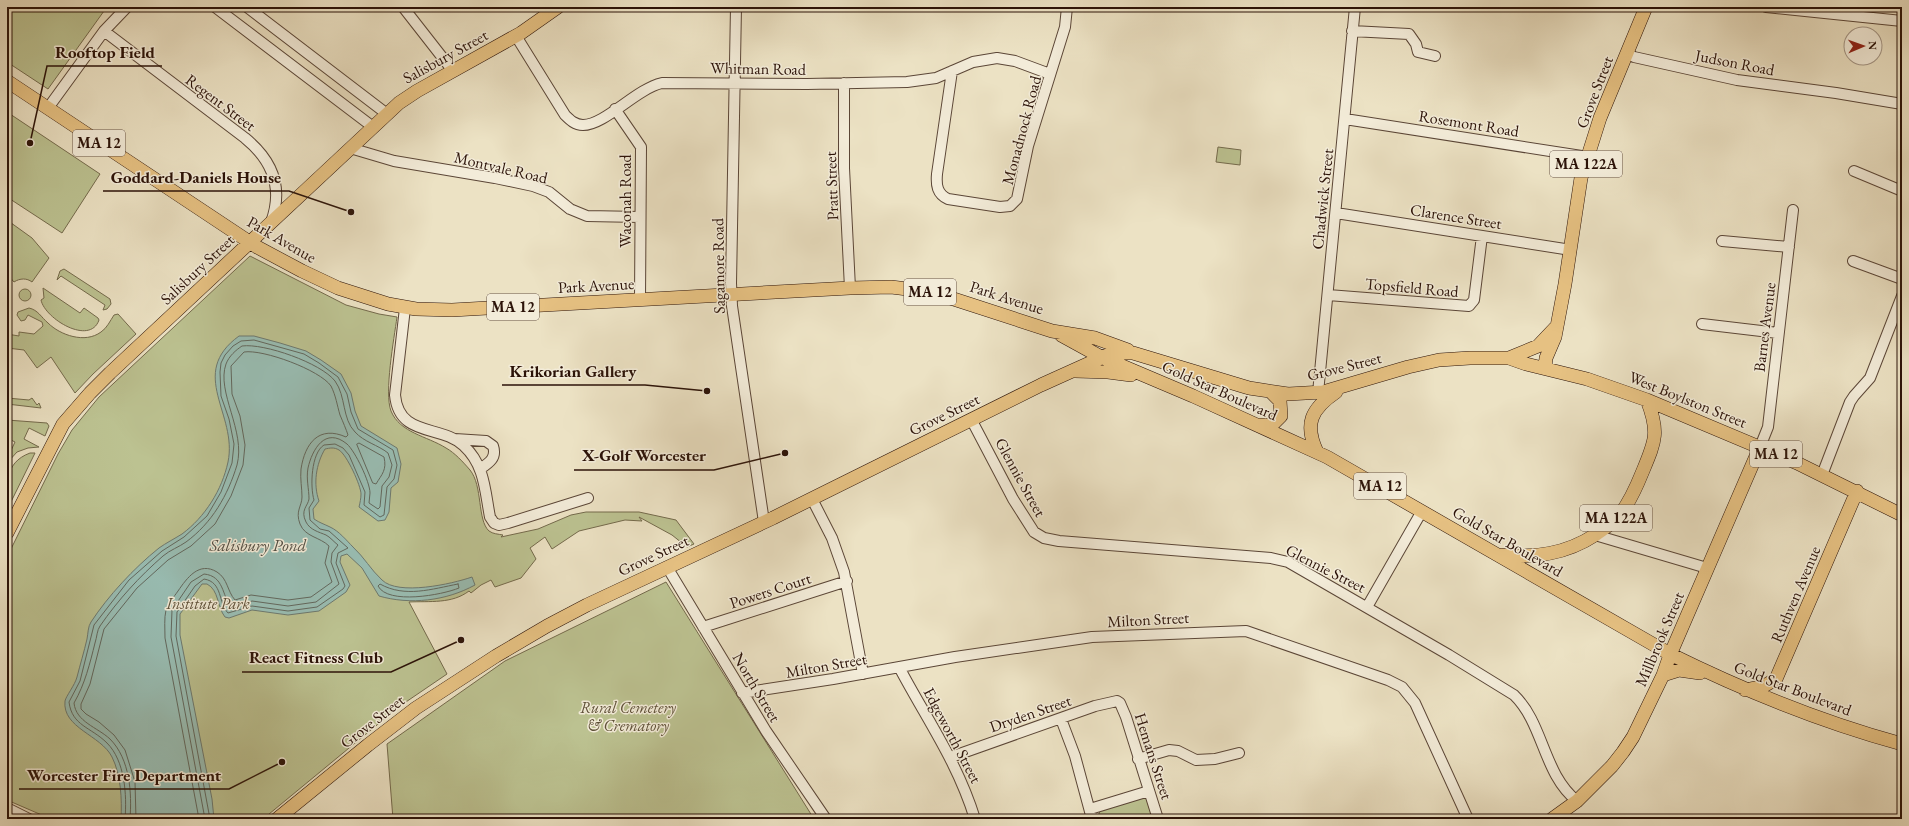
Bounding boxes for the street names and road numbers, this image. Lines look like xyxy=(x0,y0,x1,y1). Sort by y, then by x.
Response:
street label: Salisbury Street xyxy=(399,24,492,88)
street label: Judson Road xyxy=(1692,44,1777,81)
street label: Grove Street xyxy=(1571,53,1618,131)
street label: Whitman Road xyxy=(710,57,807,80)
street label: Regent Street xyxy=(181,69,260,136)
street label: Monadnock Road xyxy=(997,72,1046,187)
street label: Rosemont Road xyxy=(1417,105,1521,142)
road number: MA 12 xyxy=(73,130,125,156)
street label: Montvale Road xyxy=(452,147,551,189)
street label: Chadwick Street xyxy=(1307,148,1338,251)
street label: Pratt Street xyxy=(820,151,843,221)
road number: MA 122A xyxy=(1550,151,1622,177)
street label: Waconah Road xyxy=(615,153,636,248)
street label: Clarence Street xyxy=(1409,199,1503,234)
street label: Park Avenue xyxy=(243,211,320,268)
street label: Sagamore Road xyxy=(707,217,730,314)
street label: Salisbury Street xyxy=(156,230,239,309)
street label: Park Avenue xyxy=(557,273,635,298)
street label: Topsfield Road xyxy=(1364,273,1460,302)
street label: Park Avenue xyxy=(967,276,1046,319)
road number: MA 12 xyxy=(904,279,956,305)
street label: Barnes Avenue xyxy=(1749,281,1780,373)
road number: MA 12 xyxy=(487,294,539,320)
street label: Grove Street xyxy=(1305,347,1383,386)
street label: Gold Star Boulevard xyxy=(1159,356,1282,426)
street label: West Boylston Street xyxy=(1626,366,1750,433)
street label: Grove Street xyxy=(906,388,983,441)
street label: Glennie Street xyxy=(990,434,1051,520)
road number: MA 12 xyxy=(1750,441,1802,467)
road number: MA 12 xyxy=(1354,473,1406,499)
street label: Gold Star Boulevard xyxy=(1449,501,1568,582)
road number: MA 122A xyxy=(1580,505,1652,531)
street label: Grove Street xyxy=(614,530,692,581)
street label: Glennie Street xyxy=(1282,539,1369,598)
street label: Ruthven Avenue xyxy=(1766,543,1825,646)
street label: Powers Court xyxy=(727,567,813,613)
street label: Millbrook Street xyxy=(1630,589,1689,690)
street label: Milton Street xyxy=(1107,607,1189,632)
street label: Milton Street xyxy=(784,648,868,683)
street label: North Street xyxy=(728,649,786,726)
street label: Gold Star Boulevard xyxy=(1731,656,1855,721)
street label: Edgeworth Street xyxy=(919,684,987,787)
street label: Grove Street xyxy=(336,690,409,753)
street label: Dryden Street xyxy=(986,690,1074,737)
street label: Hemans Street xyxy=(1130,710,1177,802)

